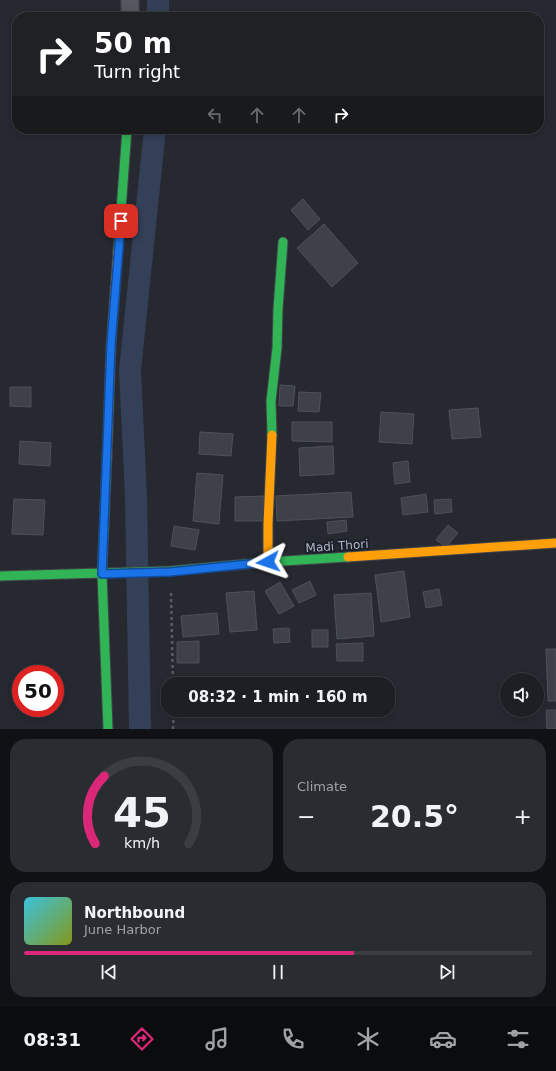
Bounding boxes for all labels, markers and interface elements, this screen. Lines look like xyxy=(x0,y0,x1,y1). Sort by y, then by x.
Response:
text: 50 m xyxy=(94,27,172,60)
icon: right xyxy=(28,28,80,80)
text: Turn right xyxy=(94,61,180,82)
icon: left xyxy=(204,104,226,126)
icon: ahead xyxy=(246,104,268,126)
icon: ahead xyxy=(288,104,310,126)
icon: right xyxy=(330,104,352,126)
pin xyxy=(104,204,138,238)
icon: arrive xyxy=(110,210,132,232)
street label: Madi Thori xyxy=(305,537,369,555)
position arrow xyxy=(247,541,289,583)
speed limit sign: 50 xyxy=(12,665,64,717)
map controls xyxy=(500,673,544,717)
button: sound xyxy=(500,673,544,717)
text: 08:32 · 1 min · 160 m xyxy=(188,688,368,706)
text: Climate xyxy=(297,779,347,794)
text: 45 xyxy=(113,787,170,836)
text: 20.5° xyxy=(370,799,459,834)
text: − xyxy=(297,804,315,829)
text: + xyxy=(514,804,532,829)
text: km/h xyxy=(123,834,160,850)
text: Northbound xyxy=(84,904,185,922)
text: June Harbor xyxy=(84,922,161,937)
icon: previous xyxy=(98,961,120,983)
icon: pause xyxy=(267,961,289,983)
icon: next xyxy=(436,961,458,983)
icon: directions xyxy=(128,1025,156,1053)
icon: music xyxy=(203,1025,231,1053)
icon: phone xyxy=(279,1025,307,1053)
icon: climate xyxy=(354,1025,382,1053)
icon: car xyxy=(429,1025,457,1053)
icon: filters xyxy=(504,1025,532,1053)
text: 08:31 xyxy=(24,1029,81,1050)

